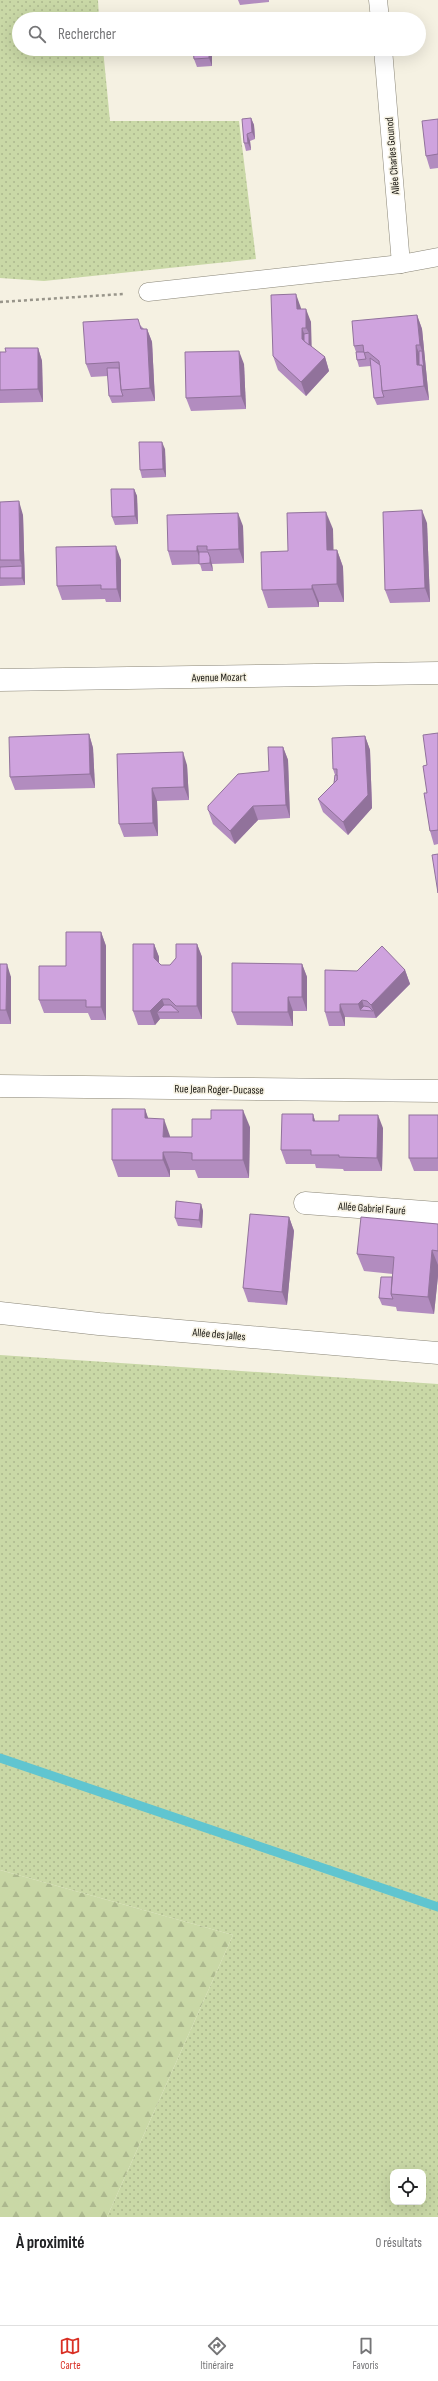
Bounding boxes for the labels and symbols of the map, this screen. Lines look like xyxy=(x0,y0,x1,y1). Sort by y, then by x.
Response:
street label: Allée Charles Gounod xyxy=(383,116,402,196)
street label: Avenue Mozart xyxy=(191,671,247,684)
street label: Rue Jean Roger-Ducasse xyxy=(174,1082,264,1097)
street label: Allée Gabriel Fauré xyxy=(337,1200,406,1217)
street label: Allée des Jalles xyxy=(191,1326,246,1343)

